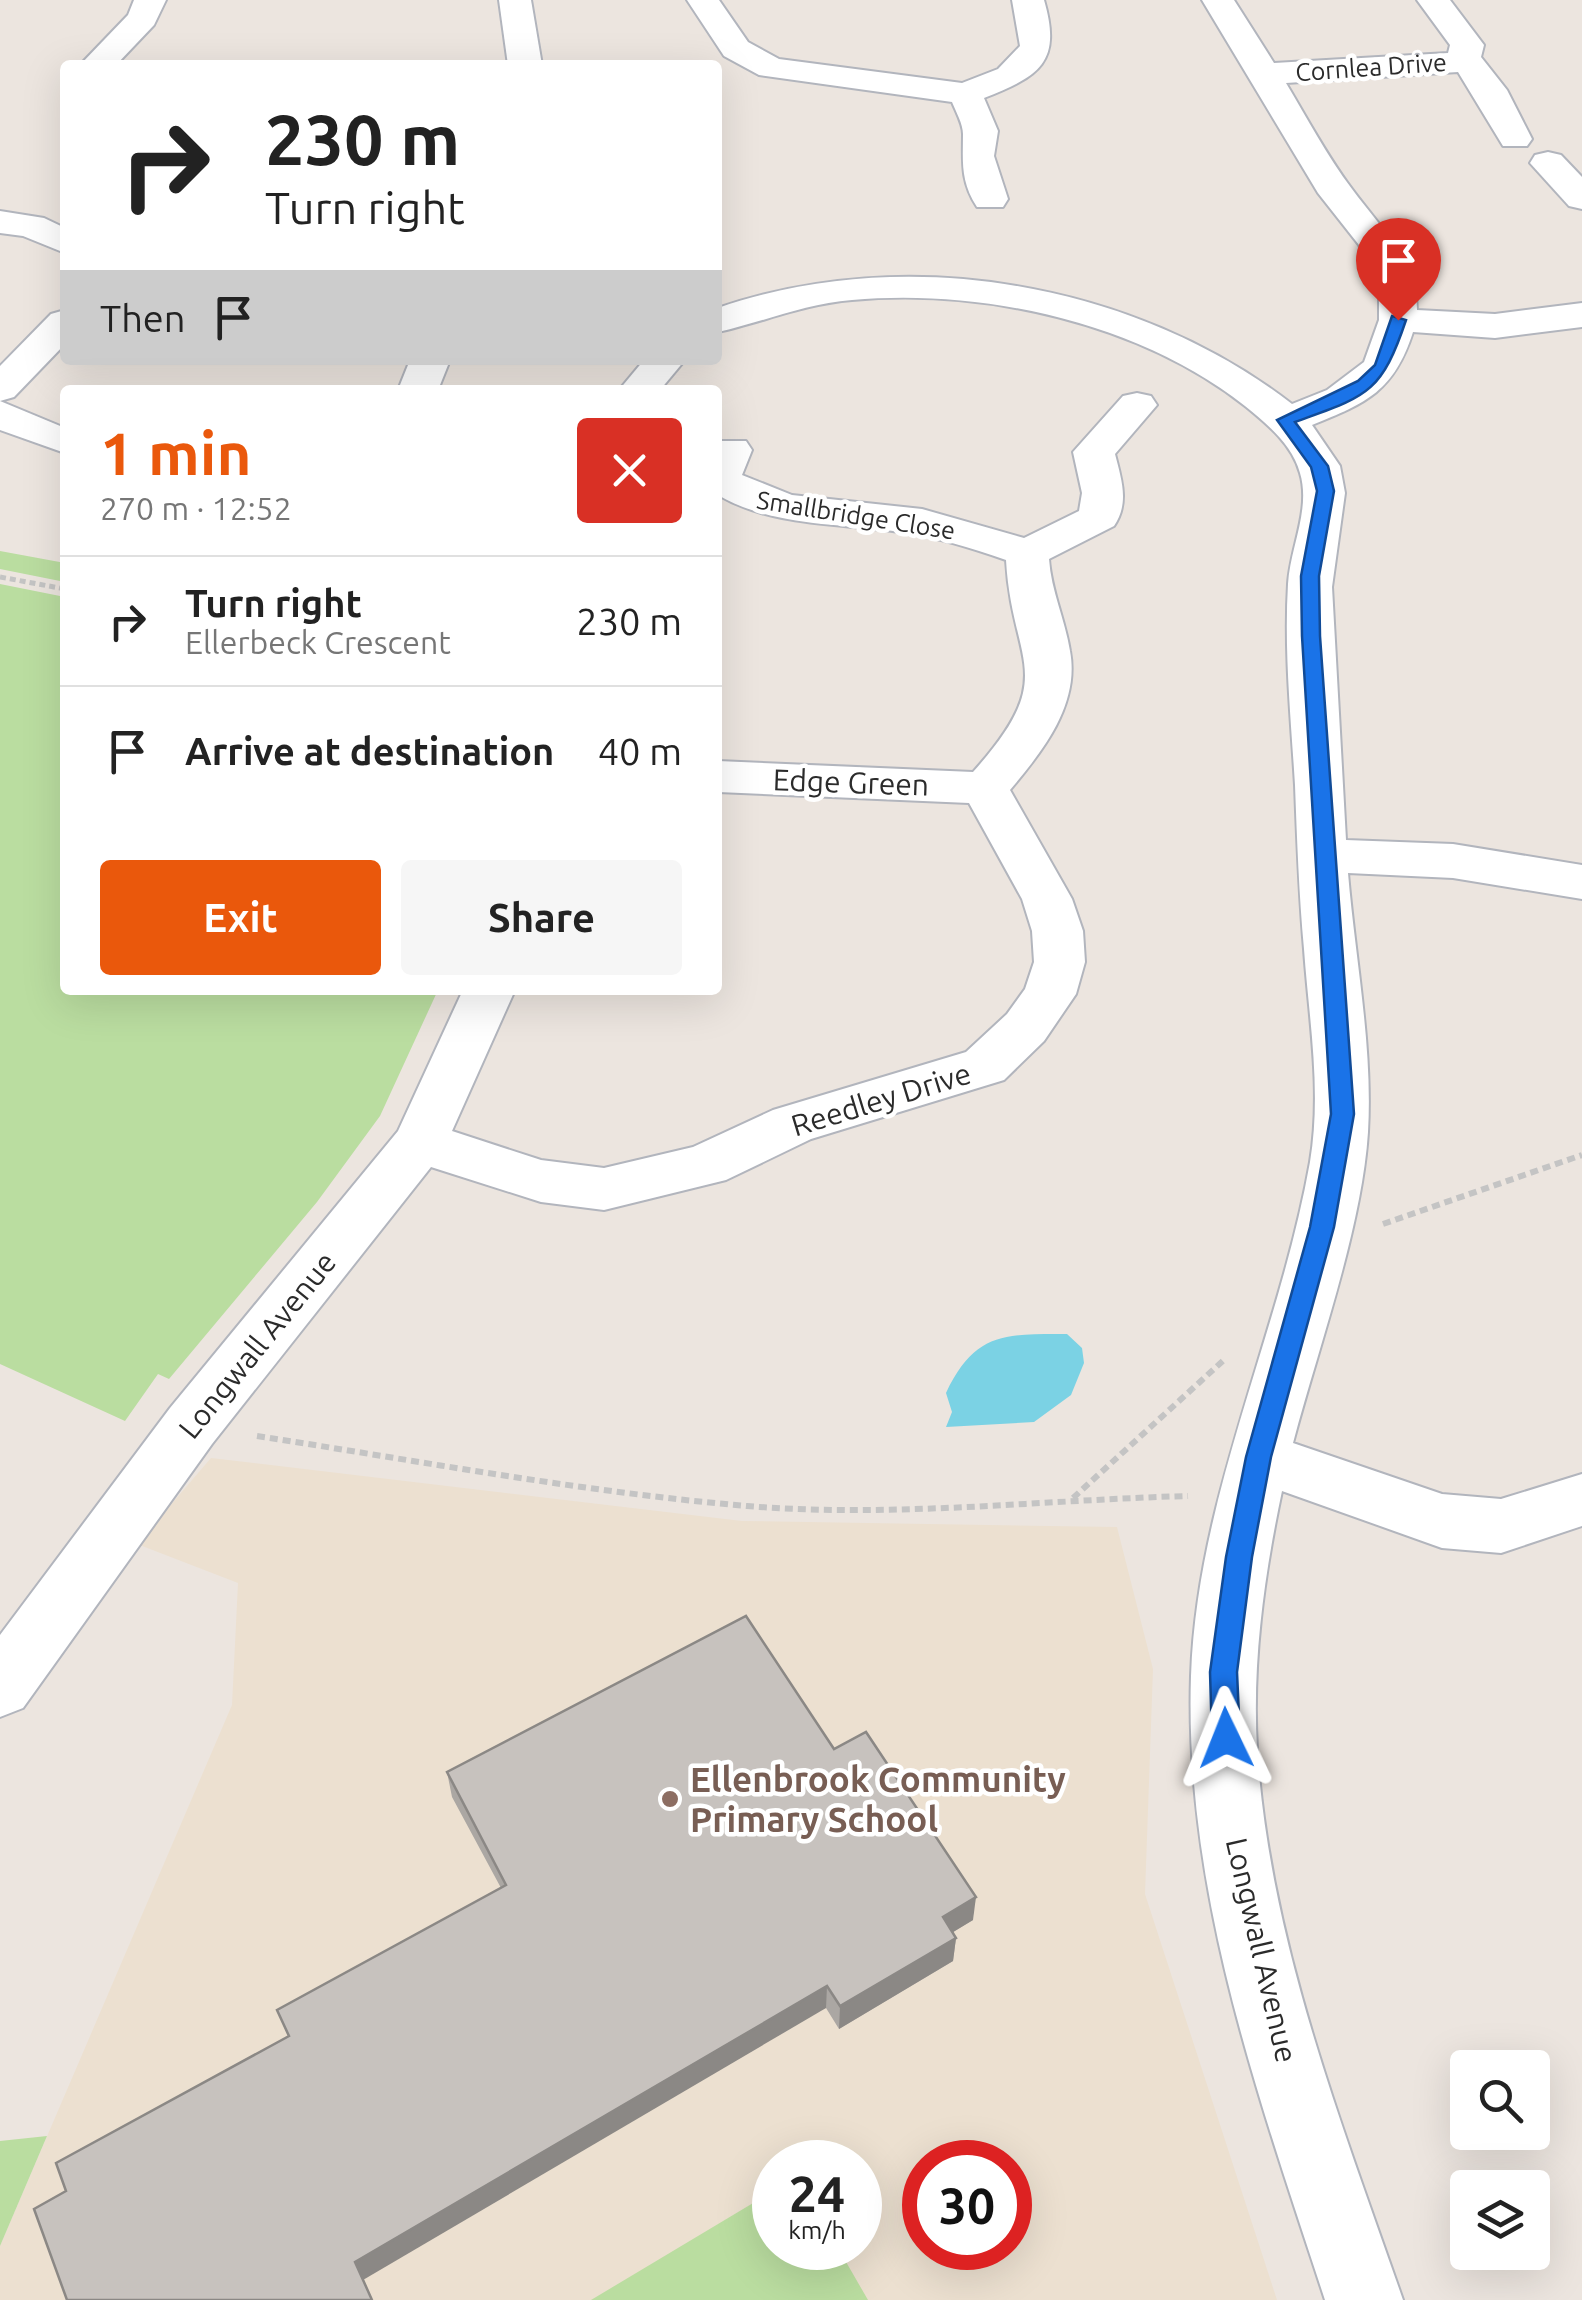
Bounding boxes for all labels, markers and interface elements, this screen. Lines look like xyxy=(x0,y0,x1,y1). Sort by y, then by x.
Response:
street label: Cornlea Drive xyxy=(1294,48,1448,86)
icon: right xyxy=(100,100,230,230)
text: 230 m xyxy=(265,100,460,178)
text: Turn right xyxy=(265,182,465,233)
pin xyxy=(1356,218,1441,321)
icon: arrive xyxy=(1371,233,1426,288)
icon: arrive xyxy=(206,290,261,345)
text: Then xyxy=(100,297,186,339)
button: close xyxy=(577,418,682,523)
text: 1 min xyxy=(100,419,252,486)
street label: Smallbridge Close xyxy=(755,485,957,545)
text: 270 m · 12:52 xyxy=(100,490,292,526)
text: Turn right xyxy=(185,582,362,624)
icon: right xyxy=(100,594,155,649)
text: 230 m xyxy=(576,600,682,642)
text: Ellerbeck Crescent xyxy=(185,624,451,660)
icon: arrive xyxy=(100,724,155,779)
text: Arrive at destination xyxy=(185,730,554,772)
text: 40 m xyxy=(598,730,682,772)
street label: Edge Green xyxy=(772,762,930,802)
button: Exit xyxy=(100,860,381,975)
button: Share xyxy=(401,860,682,975)
street label: Reedley Drive xyxy=(787,1056,975,1142)
street label: Longwall Avenue xyxy=(172,1245,342,1445)
position arrow xyxy=(1174,1686,1278,1790)
place label: Ellenbrook Community Primary School xyxy=(690,1759,1066,1839)
marker: Ellenbrook Community Primary School xyxy=(659,1788,681,1810)
street label: Longwall Avenue xyxy=(1220,1834,1304,2066)
map controls xyxy=(1450,2050,1550,2270)
button: search xyxy=(1450,2050,1550,2150)
speed limit sign: 30 xyxy=(902,2140,1032,2270)
text: 24 xyxy=(789,2165,845,2221)
button: layers xyxy=(1450,2170,1550,2270)
text: km/h xyxy=(788,2216,846,2244)

